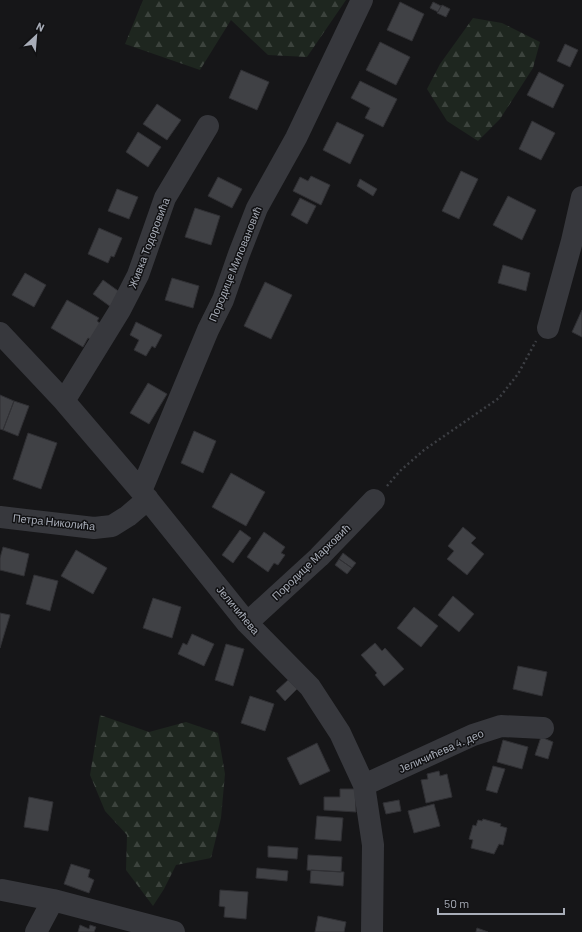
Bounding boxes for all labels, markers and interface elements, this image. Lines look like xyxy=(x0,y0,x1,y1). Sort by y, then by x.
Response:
north arrow xyxy=(16,16,56,56)
text: N xyxy=(34,19,47,34)
street label: Живка Тодоровића xyxy=(125,195,172,290)
street label: Породице Миловановић xyxy=(205,204,264,323)
street label: Петра Николића xyxy=(12,511,97,532)
street label: Породице Марковић xyxy=(269,521,352,602)
street label: Јеличићева xyxy=(214,583,263,637)
street label: Јеличићева 4. део xyxy=(396,726,485,775)
scale bar xyxy=(438,890,564,916)
text: 50 m xyxy=(444,896,469,910)

